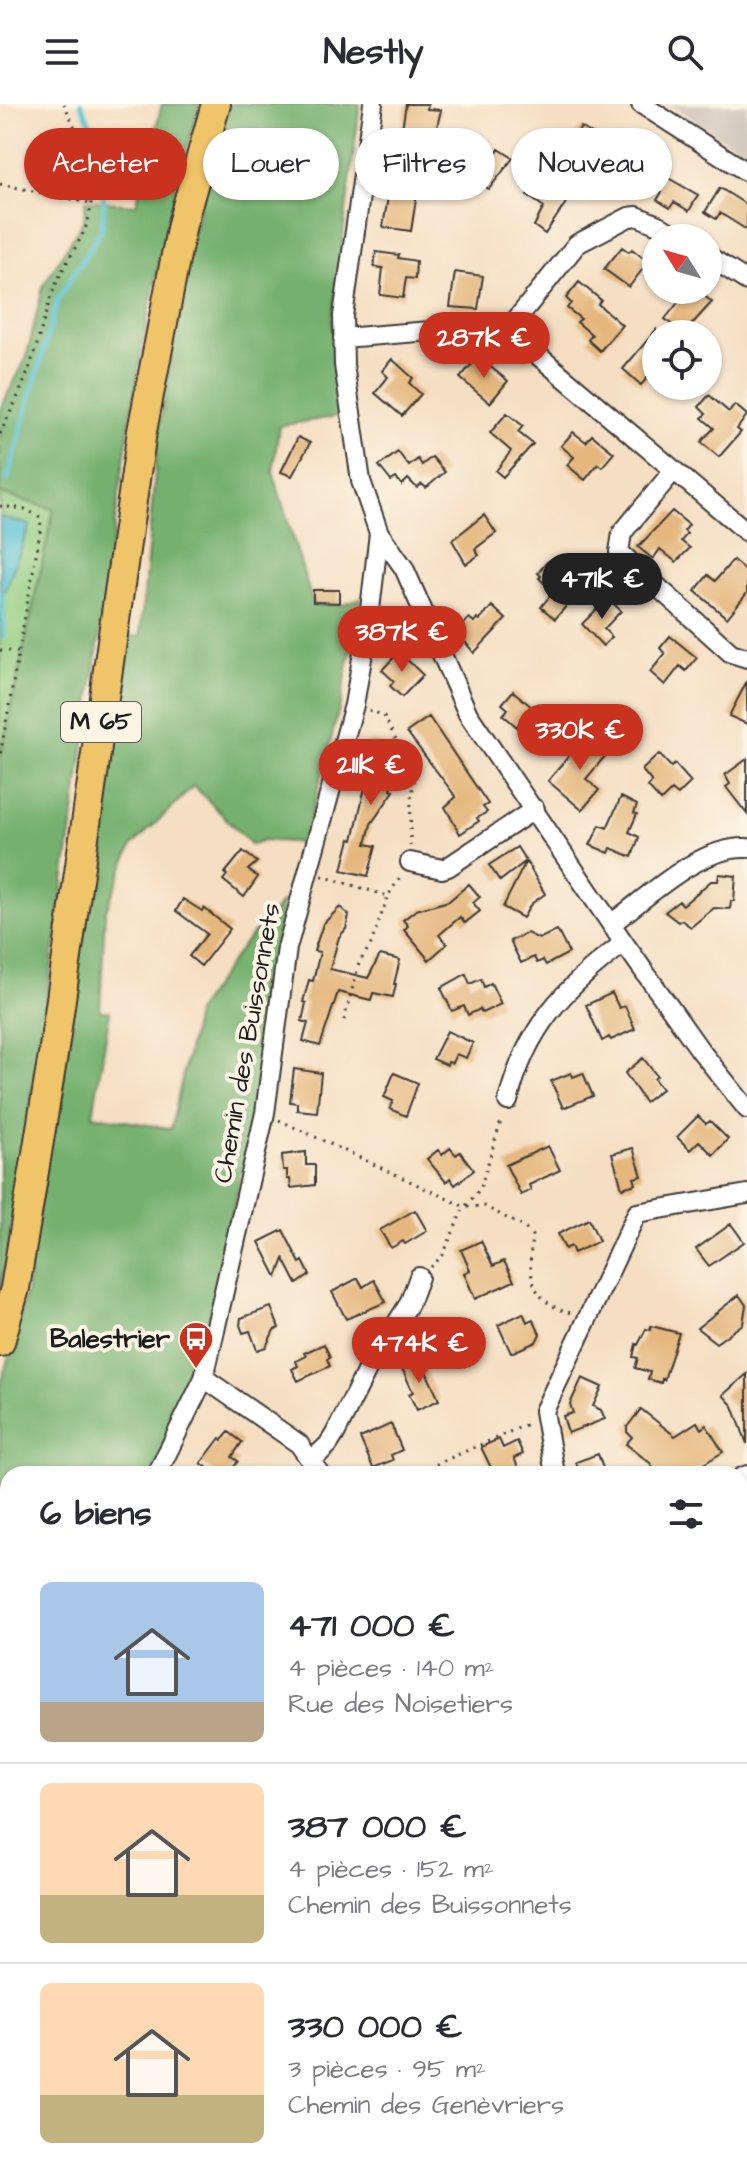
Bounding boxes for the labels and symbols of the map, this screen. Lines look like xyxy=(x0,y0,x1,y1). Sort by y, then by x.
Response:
north arrow xyxy=(642,224,722,304)
pin: 287K € xyxy=(419,312,549,380)
pin: 471K € xyxy=(537,553,667,621)
pin: 387K € xyxy=(337,606,467,674)
road number: M 65 xyxy=(61,702,141,742)
pin: 330K € xyxy=(515,704,645,772)
pin: 211K € xyxy=(306,739,436,807)
street label: Chemin des Buissonnets xyxy=(205,900,289,1186)
pin: 474K € xyxy=(354,1317,484,1385)
bus stop icon: Balestrier xyxy=(177,1320,215,1370)
place label: Balestrier xyxy=(50,1321,171,1357)

